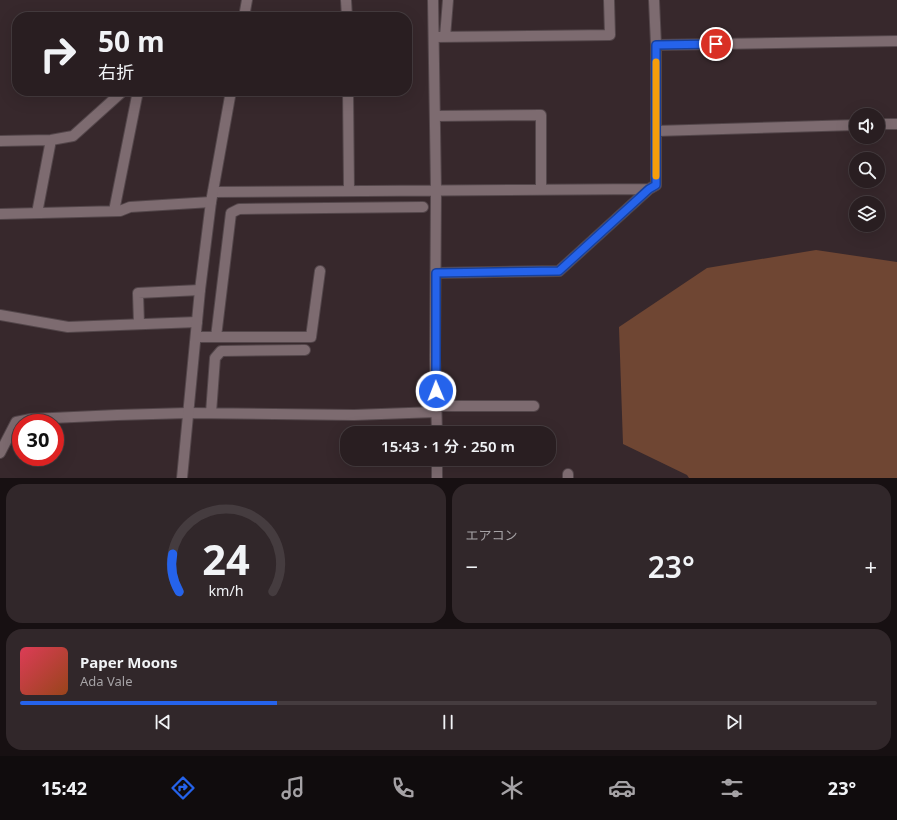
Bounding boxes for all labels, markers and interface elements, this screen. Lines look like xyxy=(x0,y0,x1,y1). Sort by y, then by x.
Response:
text: 50 m xyxy=(98,22,165,60)
pin xyxy=(699,27,733,61)
icon: right xyxy=(32,28,84,80)
icon: arrive xyxy=(705,33,727,55)
text: 右折 xyxy=(98,60,134,84)
map controls xyxy=(849,108,885,232)
button: sound xyxy=(849,108,885,144)
button: search xyxy=(849,152,885,188)
button: layers xyxy=(849,196,885,232)
position arrow xyxy=(415,370,457,412)
speed limit sign: 30 xyxy=(12,414,64,466)
text: 15:43 · 1 分 · 250 m xyxy=(381,436,515,456)
text: エアコン xyxy=(466,526,518,544)
text: 24 xyxy=(202,530,250,586)
text: 23° xyxy=(648,546,695,587)
text: − xyxy=(466,551,478,581)
text: + xyxy=(864,551,877,581)
text: km/h xyxy=(208,580,243,599)
text: Paper Moons xyxy=(80,652,178,672)
text: Ada Vale xyxy=(80,672,133,690)
icon: previous xyxy=(152,711,174,733)
icon: pause xyxy=(437,711,459,733)
icon: next xyxy=(723,711,745,733)
icon: directions xyxy=(169,774,197,802)
icon: music xyxy=(279,774,307,802)
icon: phone xyxy=(389,774,417,802)
icon: climate xyxy=(498,774,526,802)
icon: car xyxy=(608,774,636,802)
icon: filters xyxy=(718,774,746,802)
text: 15:42 xyxy=(41,776,87,800)
text: 23° xyxy=(828,776,856,800)

